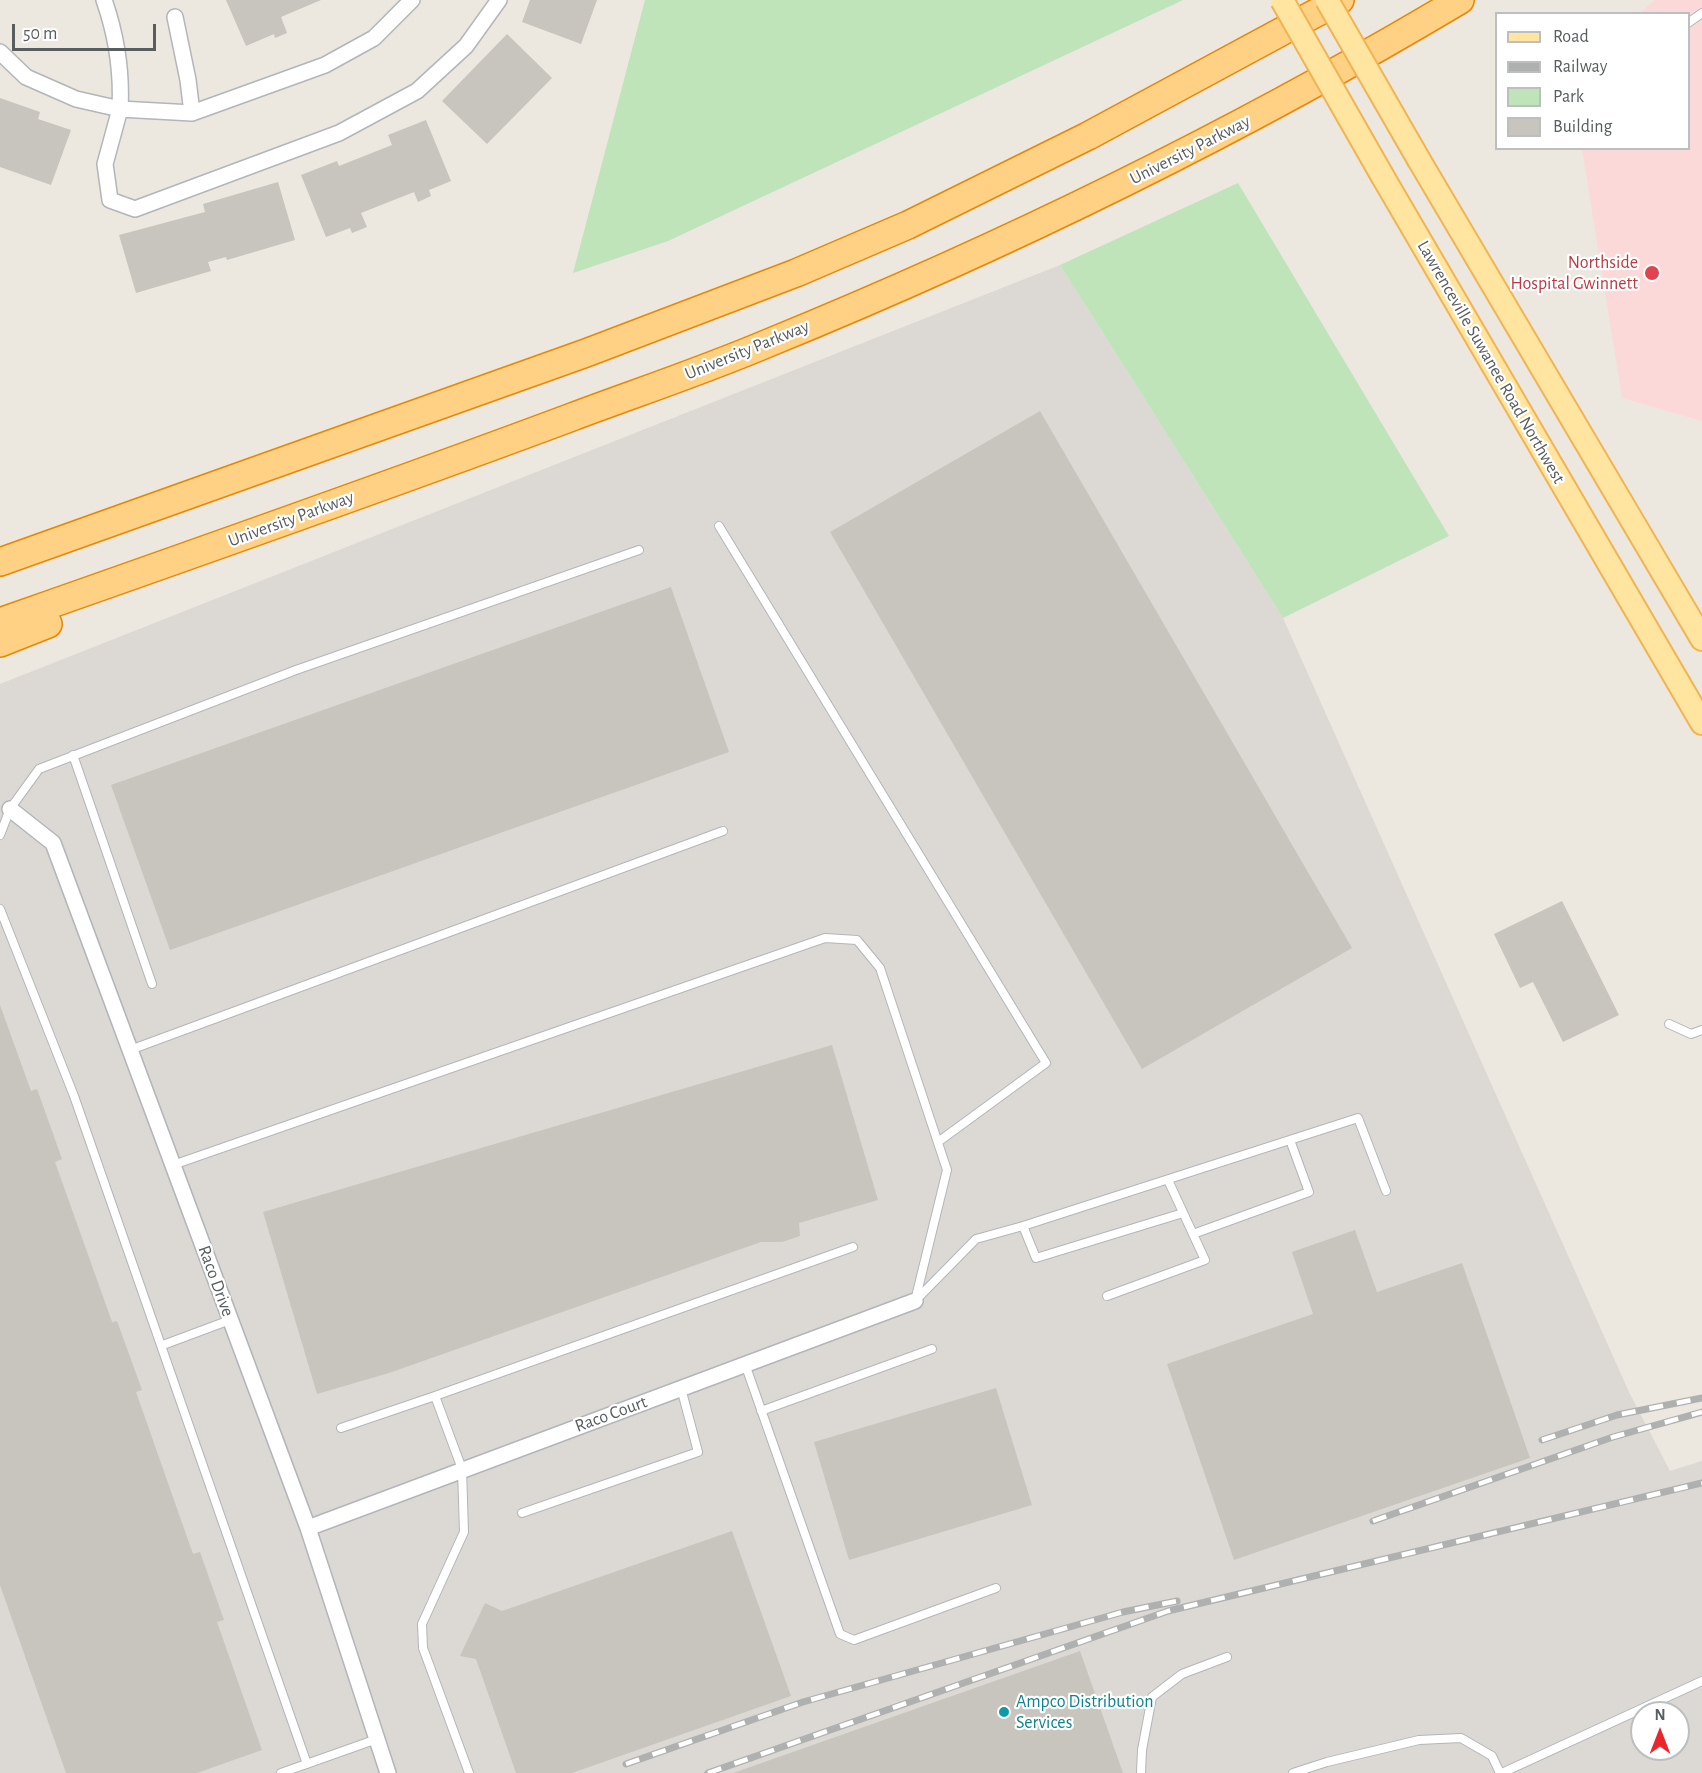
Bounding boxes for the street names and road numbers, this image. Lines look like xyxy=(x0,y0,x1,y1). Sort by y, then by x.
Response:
street label: University Parkway xyxy=(1126,110,1254,190)
street label: Lawrenceville Suwanee Road Northwest xyxy=(1412,237,1570,487)
street label: University Parkway xyxy=(682,315,812,385)
street label: University Parkway xyxy=(225,486,357,552)
street label: Raco Drive xyxy=(193,1242,239,1320)
street label: Raco Court xyxy=(572,1391,650,1437)

